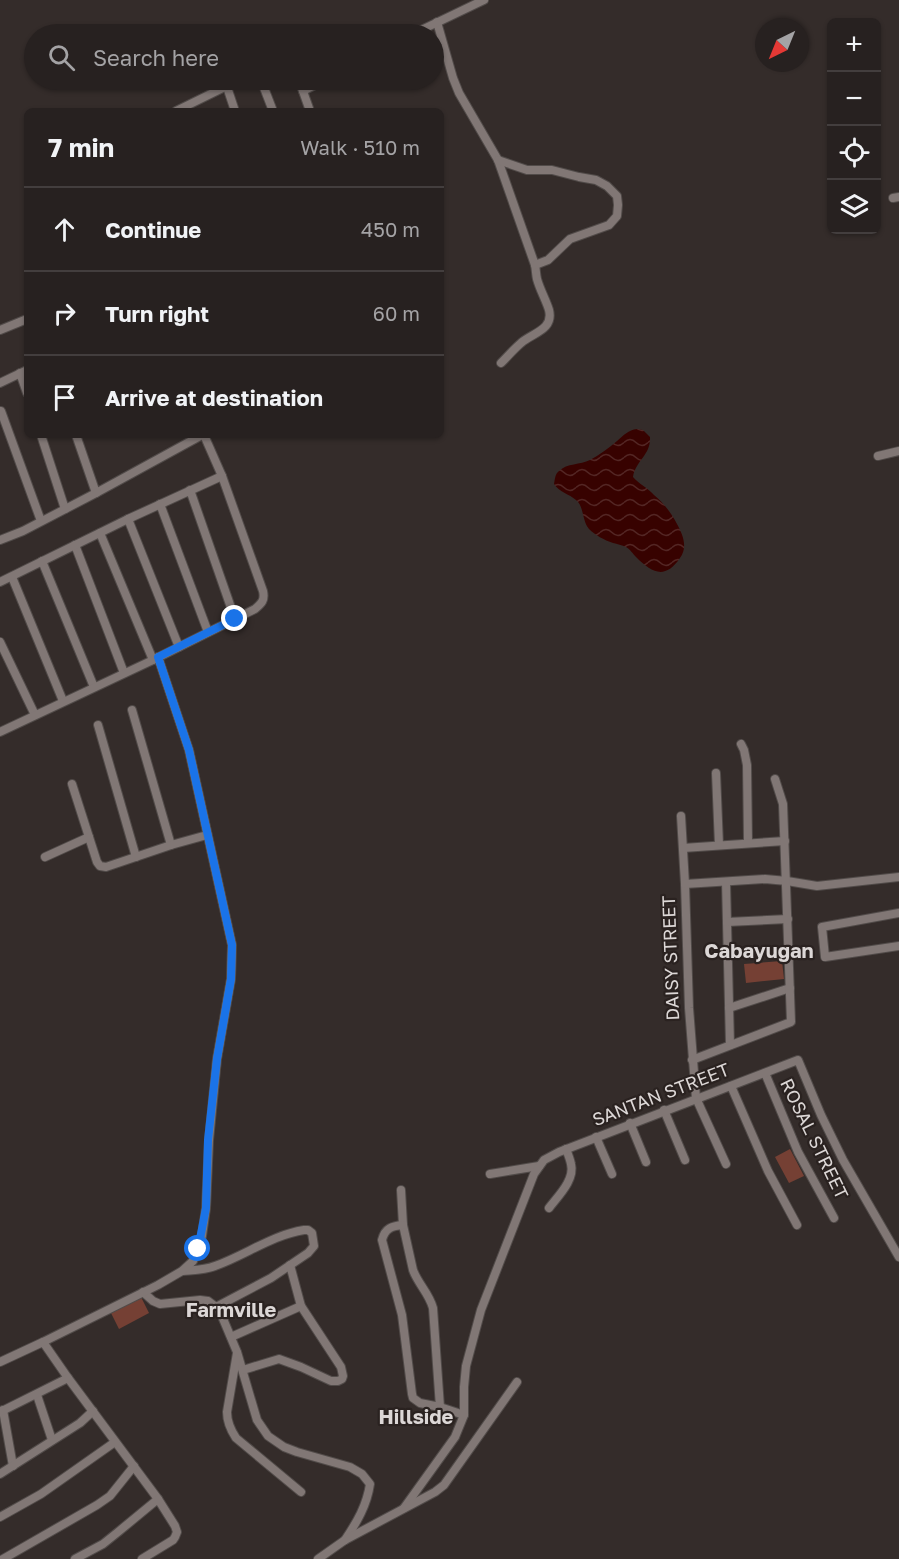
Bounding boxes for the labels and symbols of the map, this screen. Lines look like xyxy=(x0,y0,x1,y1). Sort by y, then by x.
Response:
north arrow xyxy=(755,18,809,72)
route end xyxy=(221,605,247,631)
street label: DAISY STREET xyxy=(657,895,683,1021)
district label: Cabayugan xyxy=(704,938,814,962)
street label: SANTAN STREET xyxy=(589,1058,732,1130)
street label: ROSAL STREET xyxy=(776,1075,854,1203)
route start xyxy=(184,1235,210,1261)
district label: Farmville xyxy=(186,1297,277,1321)
district label: Hillside xyxy=(379,1404,454,1428)

